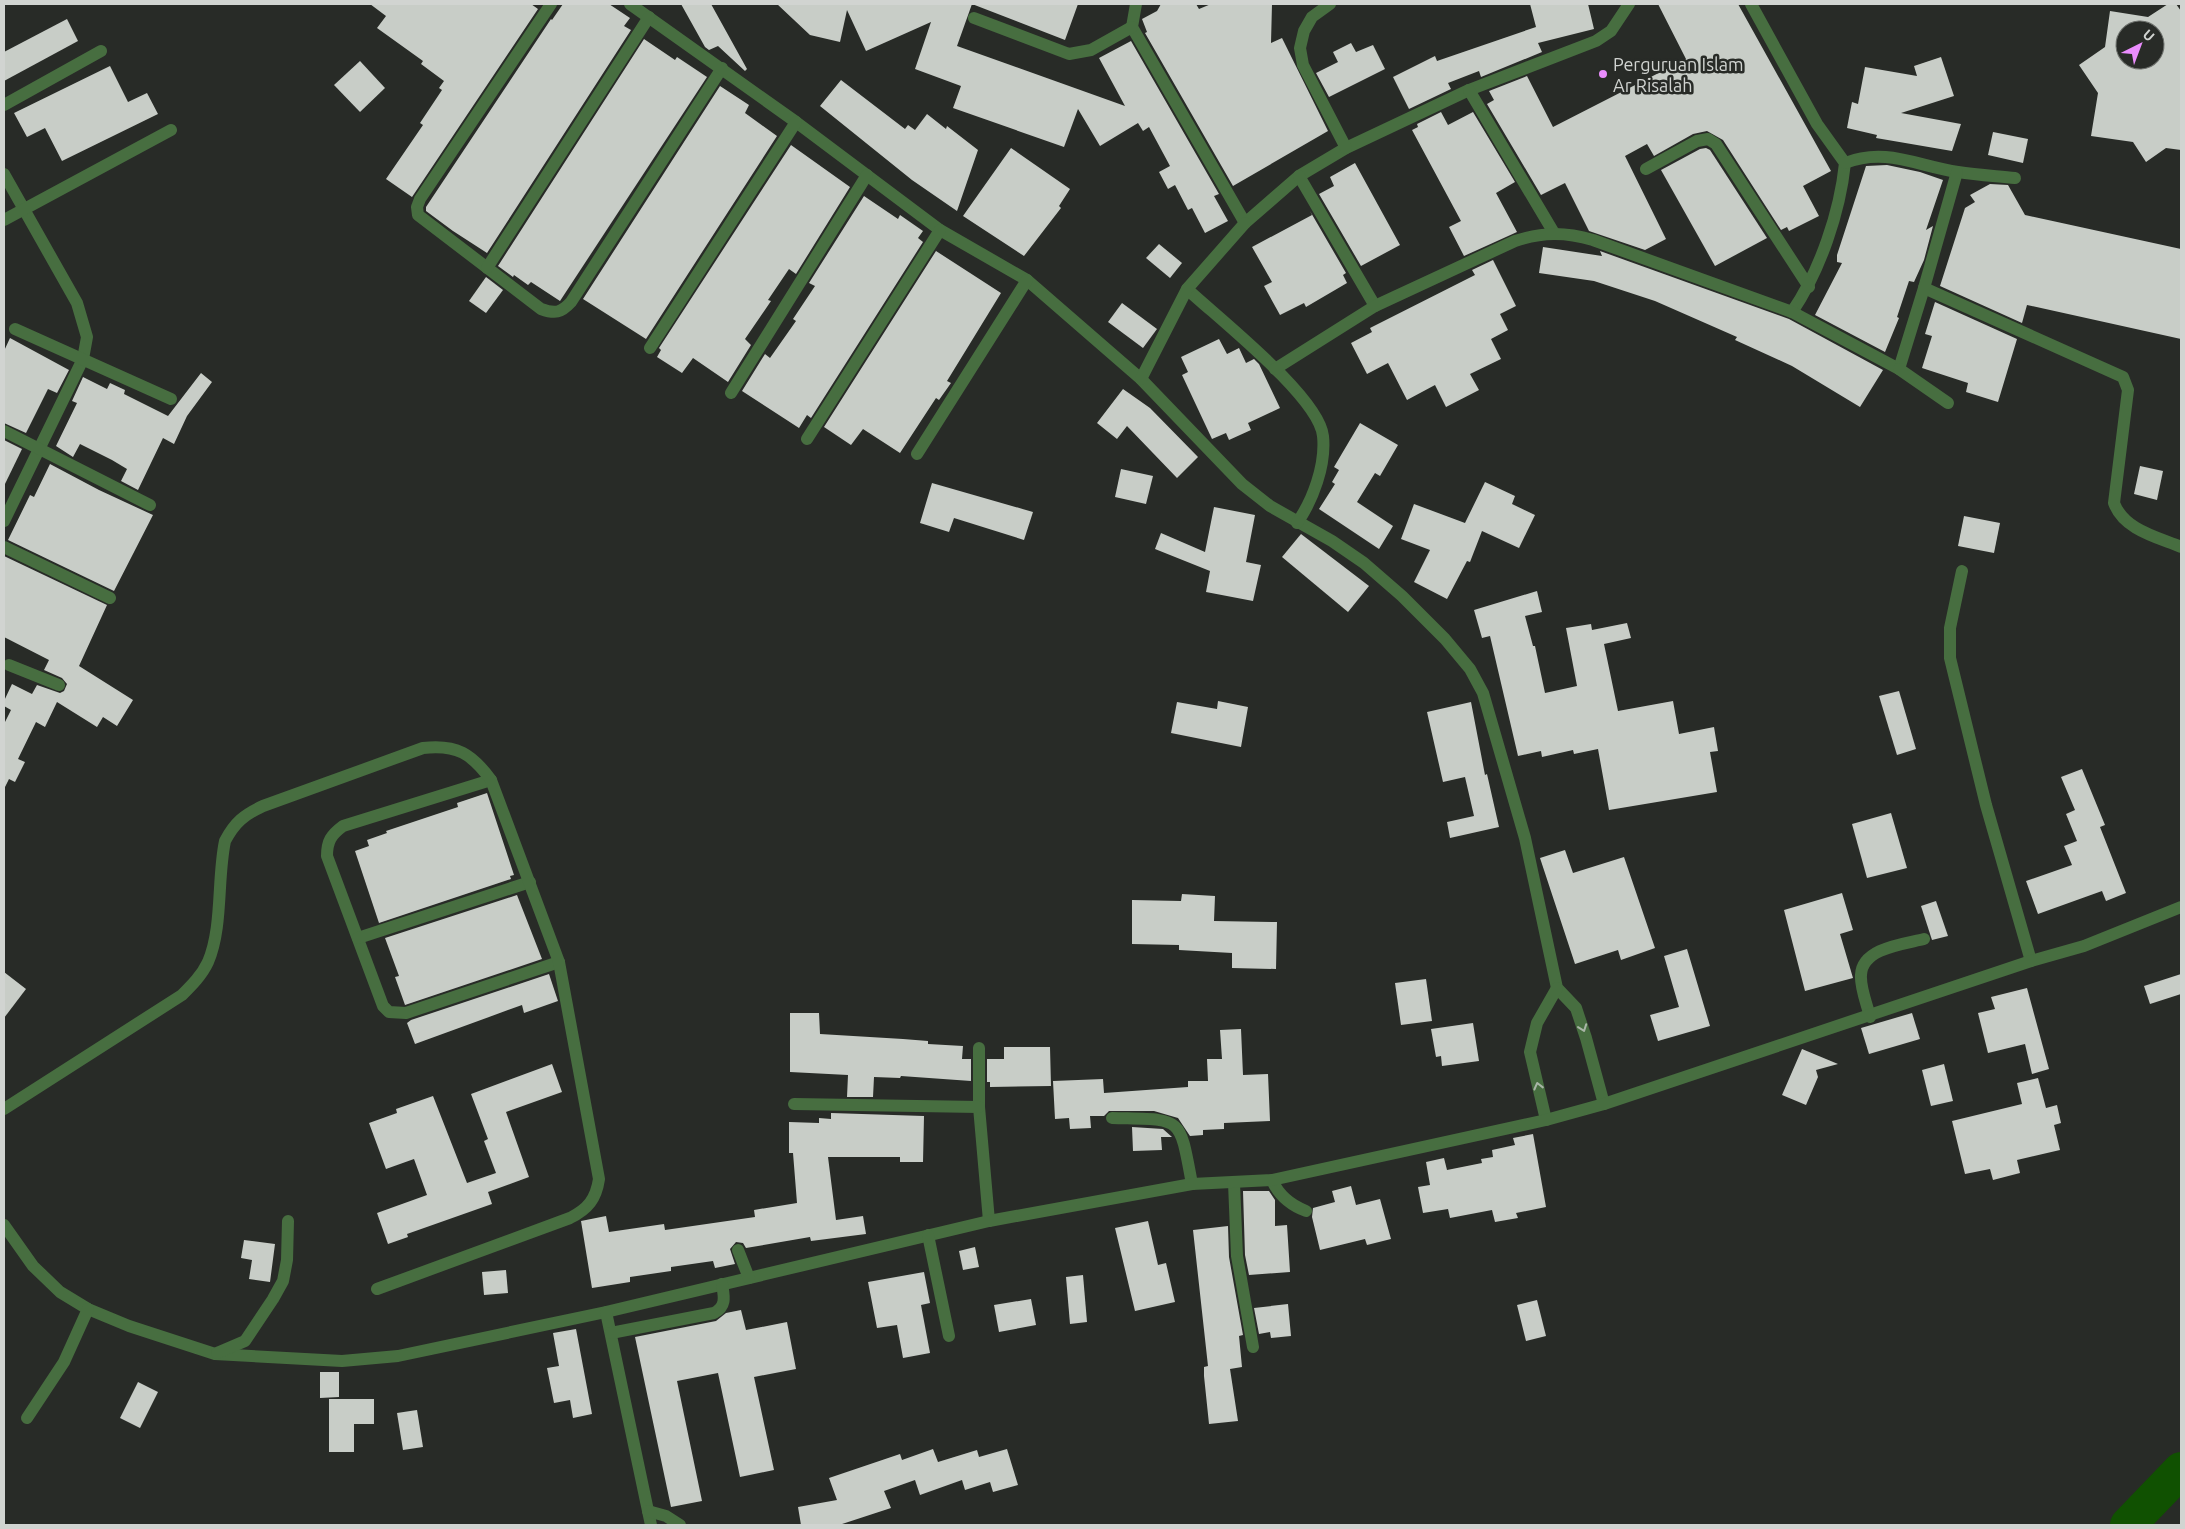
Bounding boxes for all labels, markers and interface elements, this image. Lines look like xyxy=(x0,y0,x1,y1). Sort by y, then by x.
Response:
north arrow xyxy=(2115,20,2165,70)
text: U xyxy=(2140,26,2158,45)
place label: Perguruan Islam Ar Risalah xyxy=(1613,54,1743,95)
marker: Perguruan Islam Ar Risalah xyxy=(1597,68,1609,80)
one-way arrow xyxy=(1577,1023,1587,1032)
one-way arrow xyxy=(1533,1081,1544,1090)

